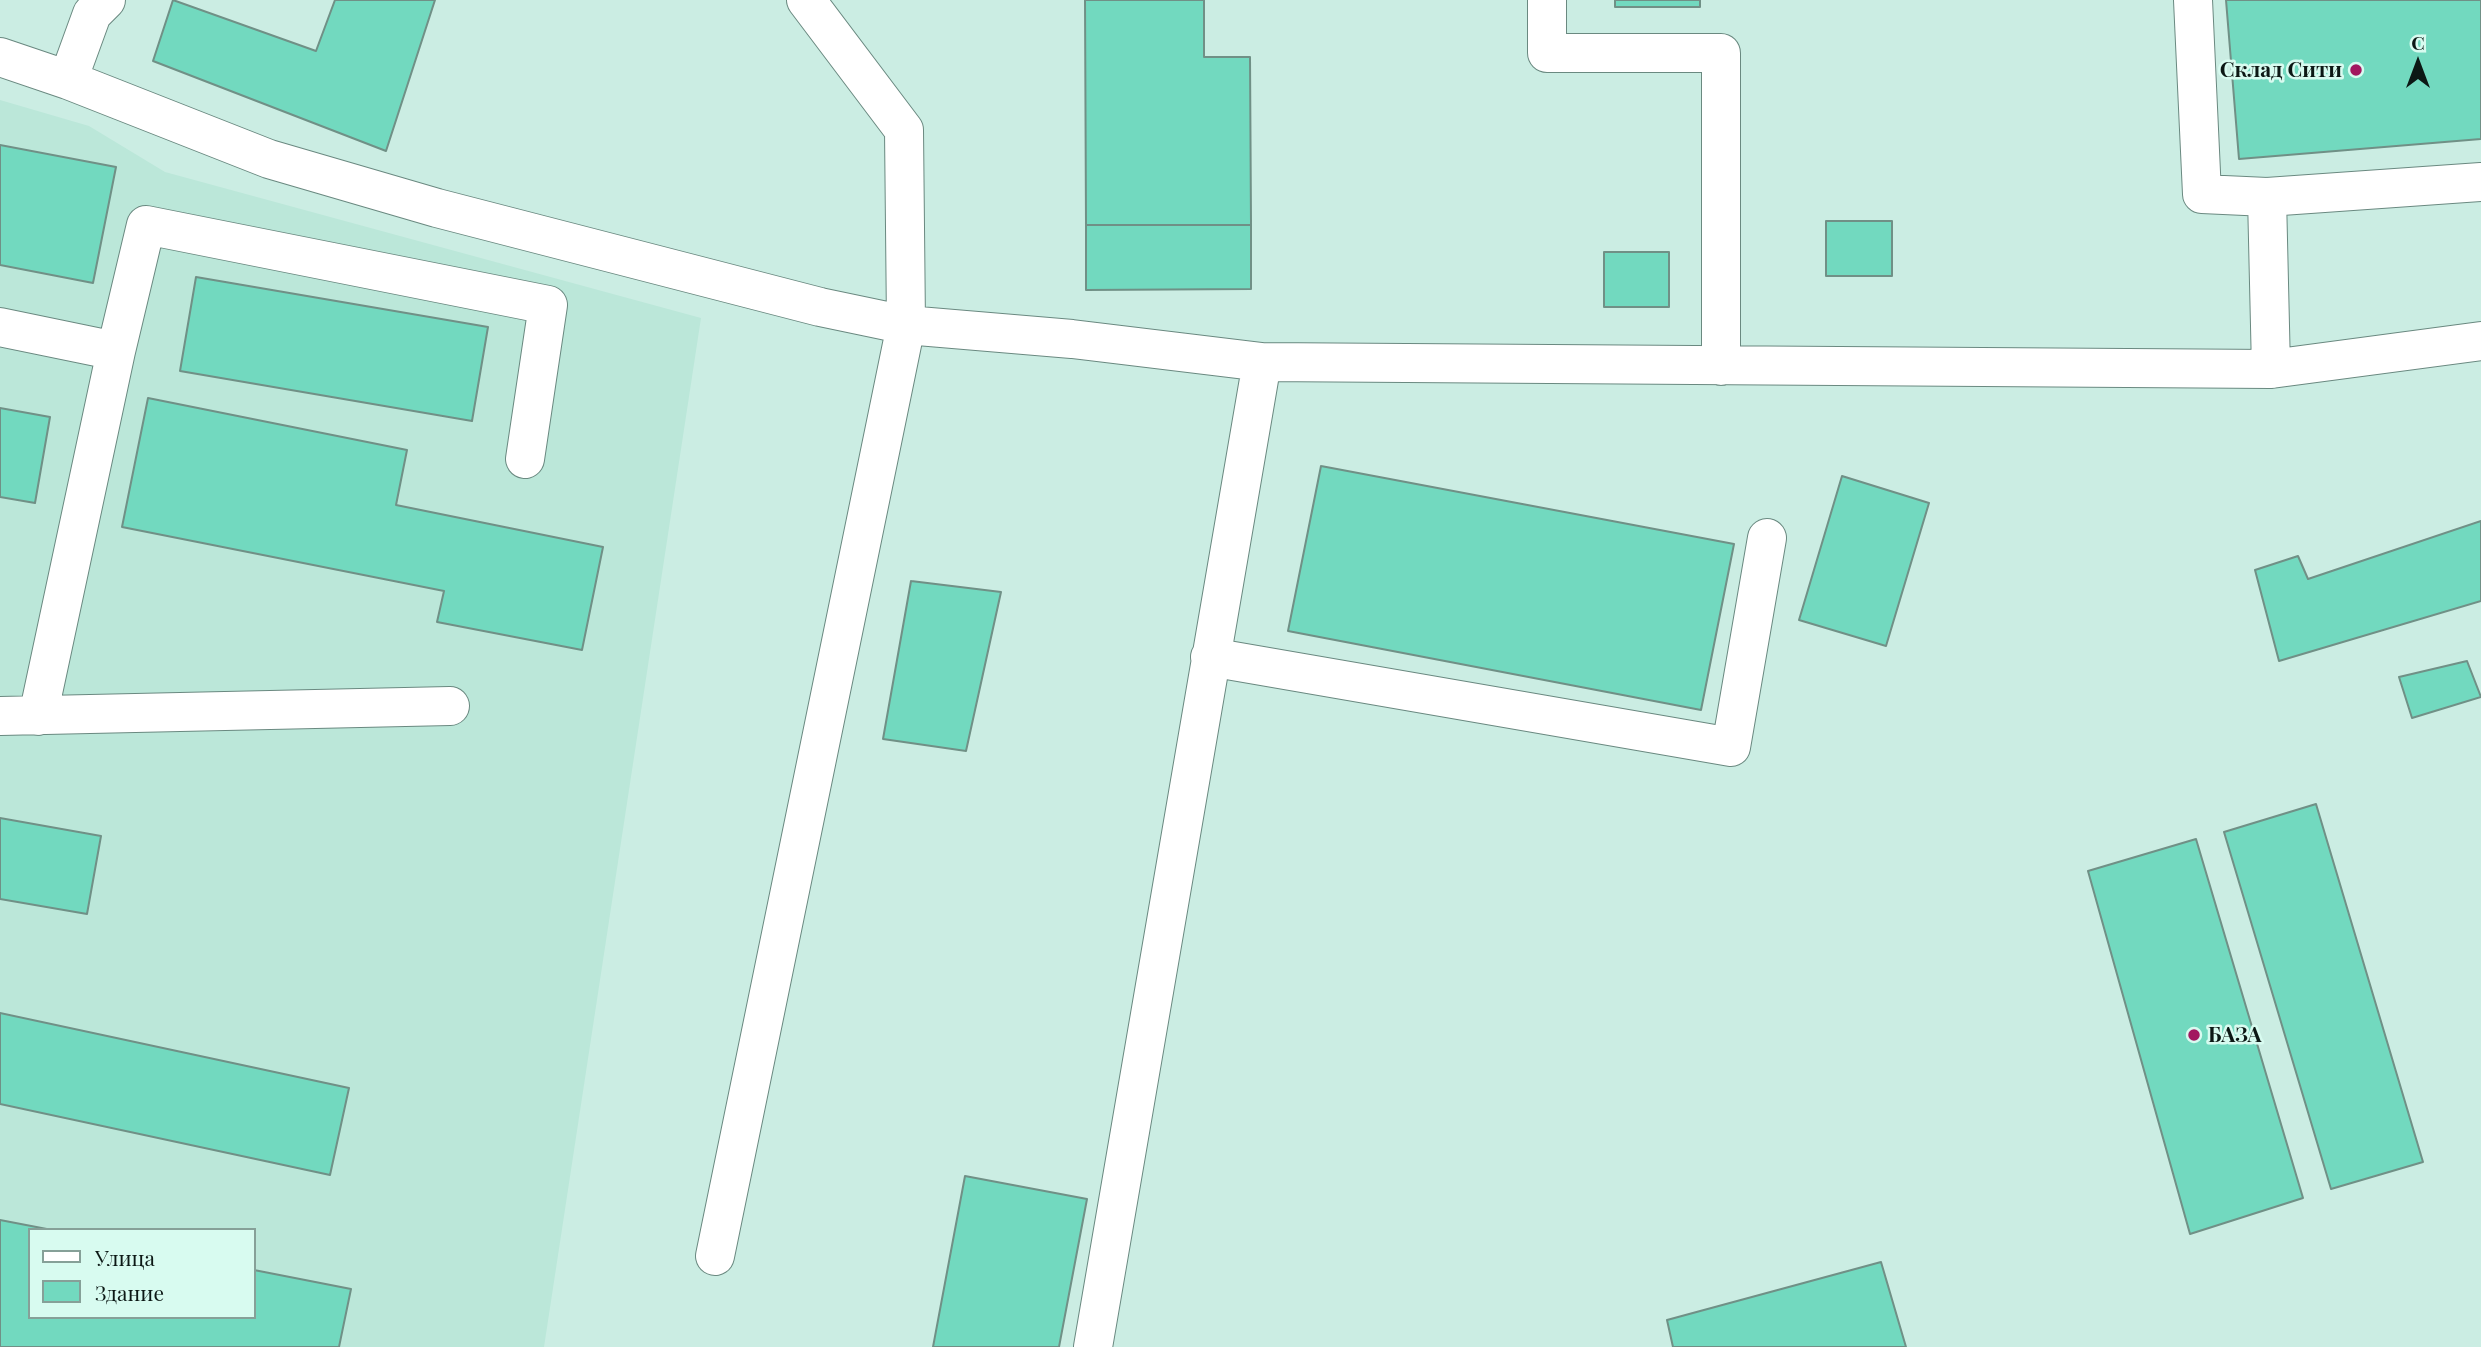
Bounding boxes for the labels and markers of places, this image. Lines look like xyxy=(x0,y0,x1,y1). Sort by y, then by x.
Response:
place label: Склад Сити xyxy=(2220,57,2342,83)
marker: Склад Сити xyxy=(2348,62,2364,78)
place label: БАЗА xyxy=(2208,1022,2262,1048)
marker: БАЗА xyxy=(2186,1027,2202,1043)

